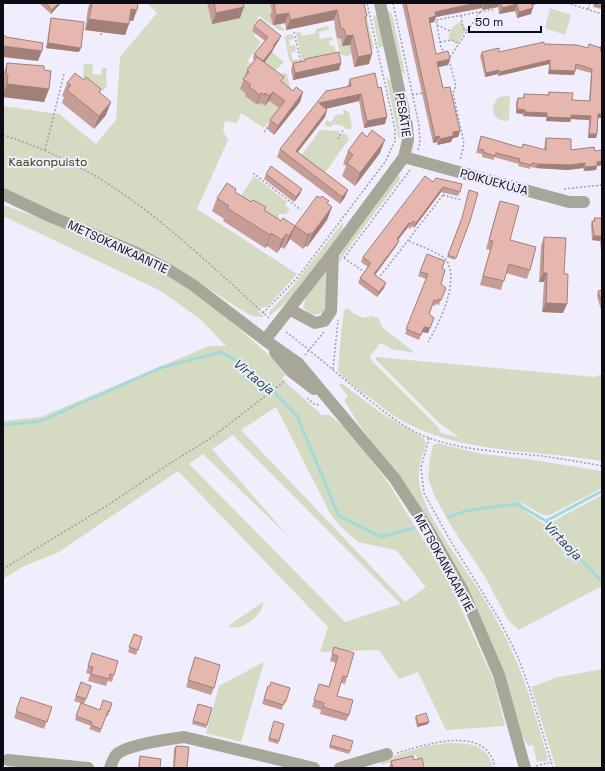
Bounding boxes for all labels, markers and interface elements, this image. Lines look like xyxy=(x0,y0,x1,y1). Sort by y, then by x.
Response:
scale bar xyxy=(469,8,541,34)
text: 50 m xyxy=(475,14,503,30)
street label: PESÄTIE xyxy=(392,92,414,139)
park label: Kaakonpuisto xyxy=(9,154,87,170)
street label: POIKUEKUJA xyxy=(458,165,530,199)
street label: METSOKANKAANTIE xyxy=(65,217,171,277)
water label: Virtaoja xyxy=(230,355,278,398)
street label: METSOKANKAANTIE xyxy=(410,511,478,615)
water label: Virtaoja xyxy=(540,517,586,564)

